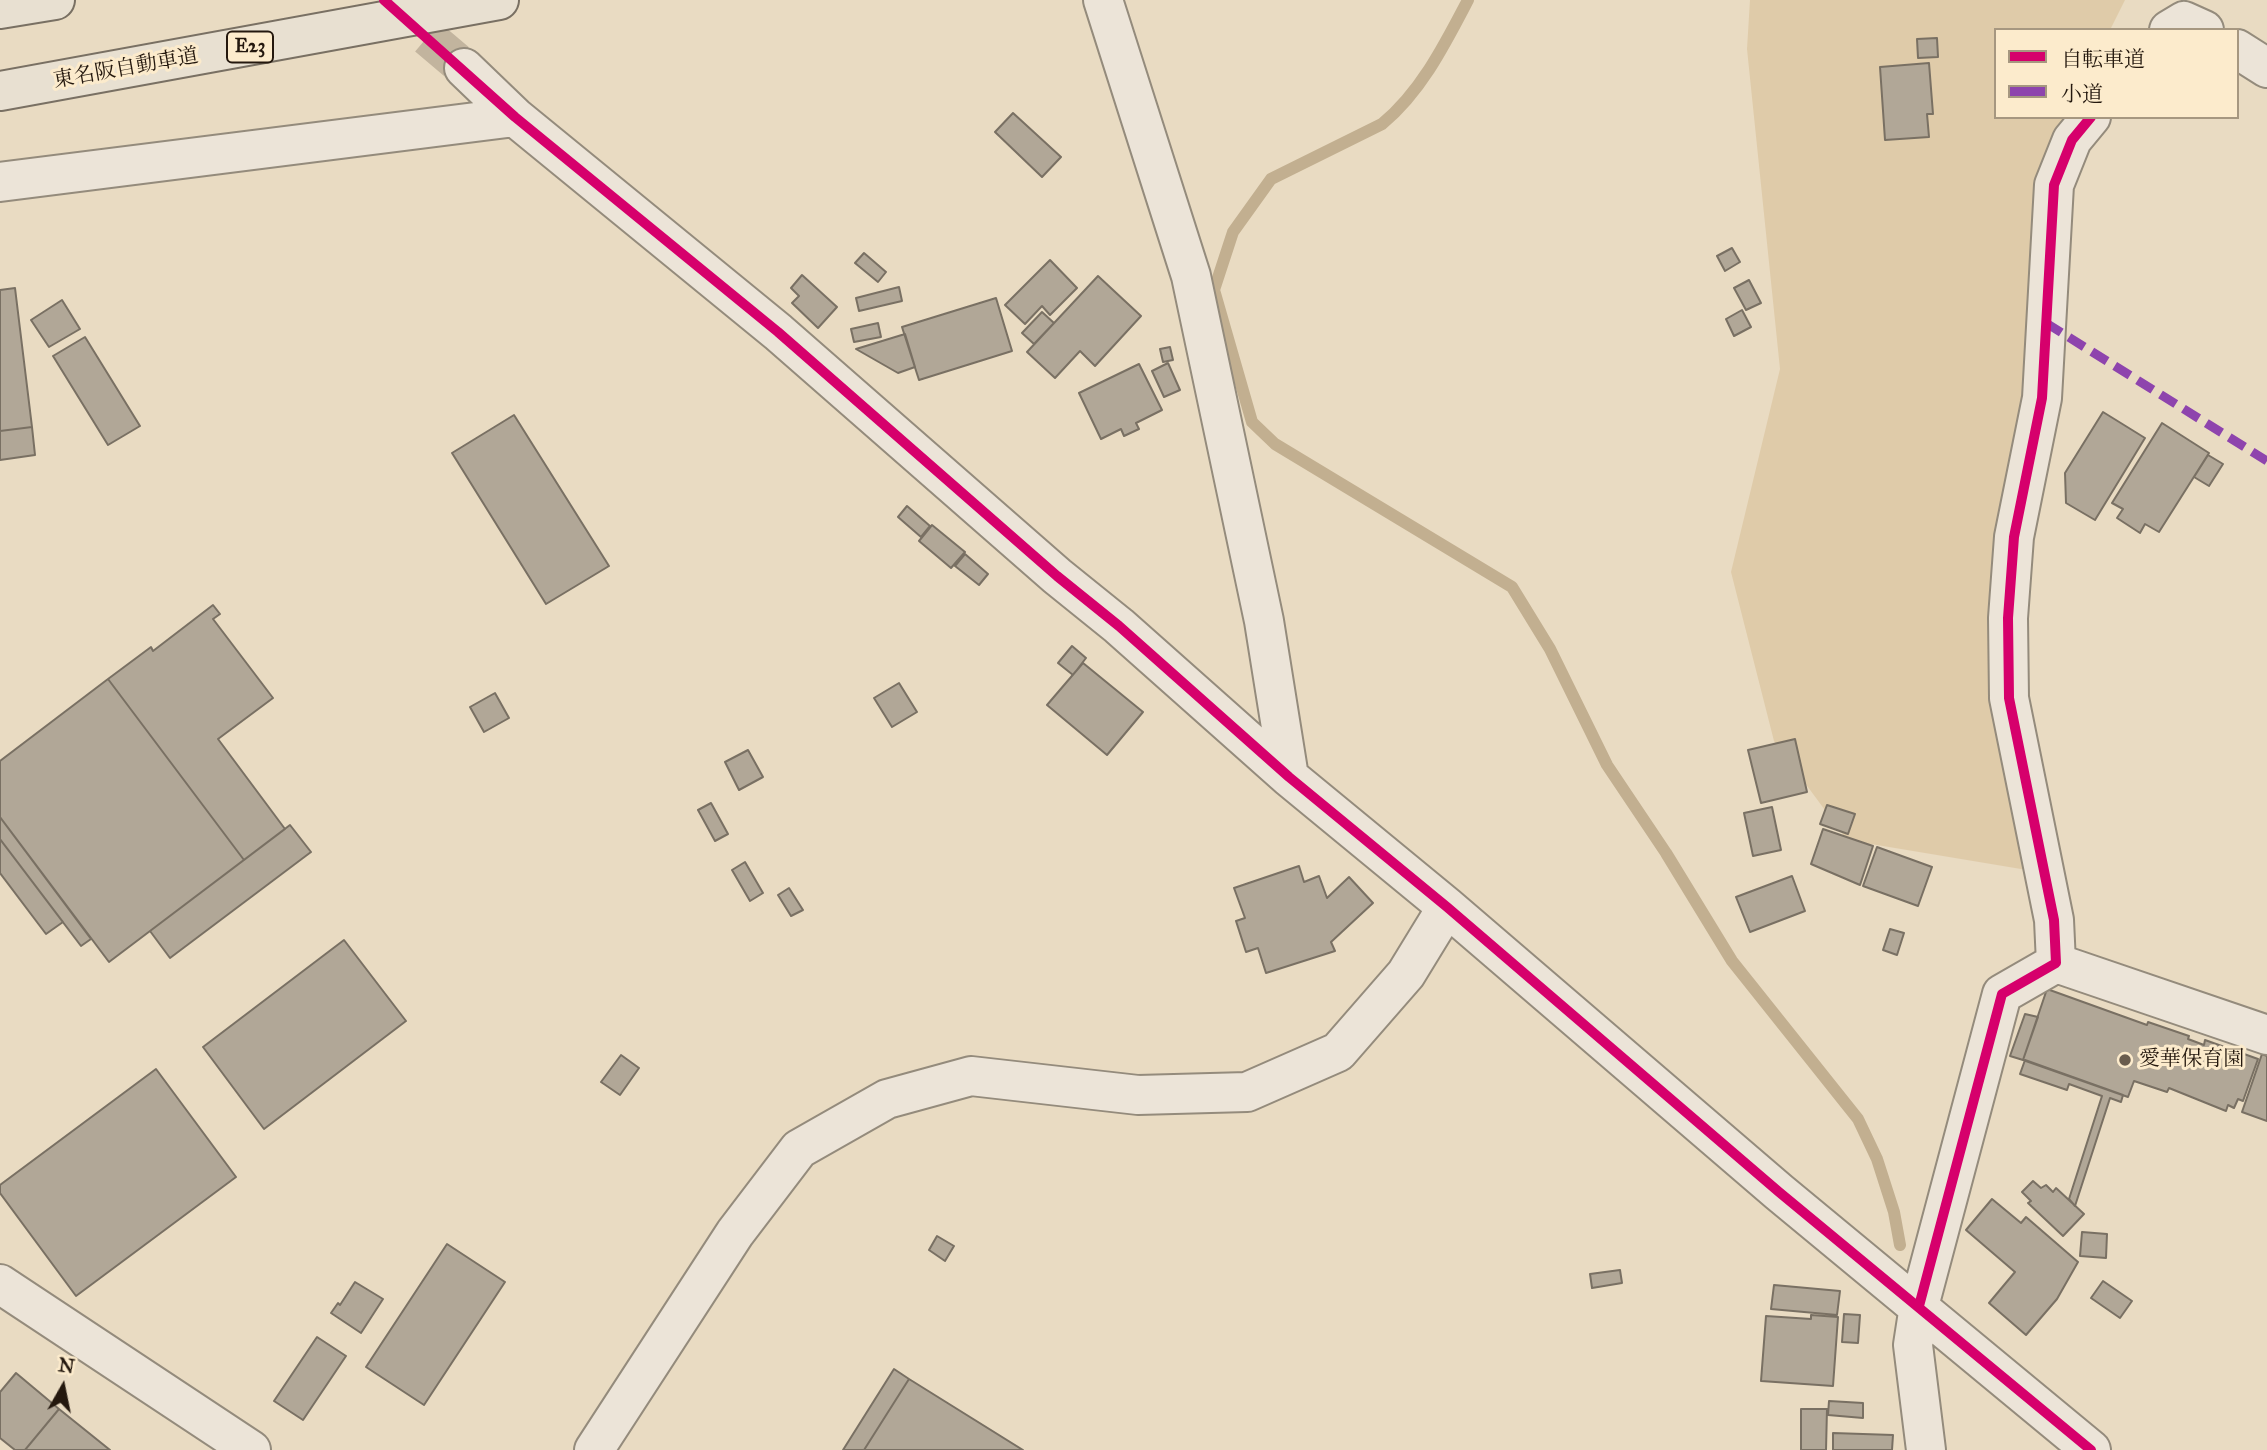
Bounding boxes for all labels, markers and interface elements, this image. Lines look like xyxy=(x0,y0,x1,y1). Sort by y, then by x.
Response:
legend xyxy=(1994,28,2239,119)
road number: E23 xyxy=(227,32,273,62)
street label: 東名阪自動車道 xyxy=(51,44,201,94)
text: 自転車道 xyxy=(2061,46,2145,72)
text: 小道 xyxy=(2061,81,2103,107)
place label: 愛華保育園 xyxy=(2139,1047,2244,1073)
marker: 愛華保育園 xyxy=(2117,1052,2133,1068)
north arrow xyxy=(28,1352,98,1422)
text: N xyxy=(57,1353,76,1378)

